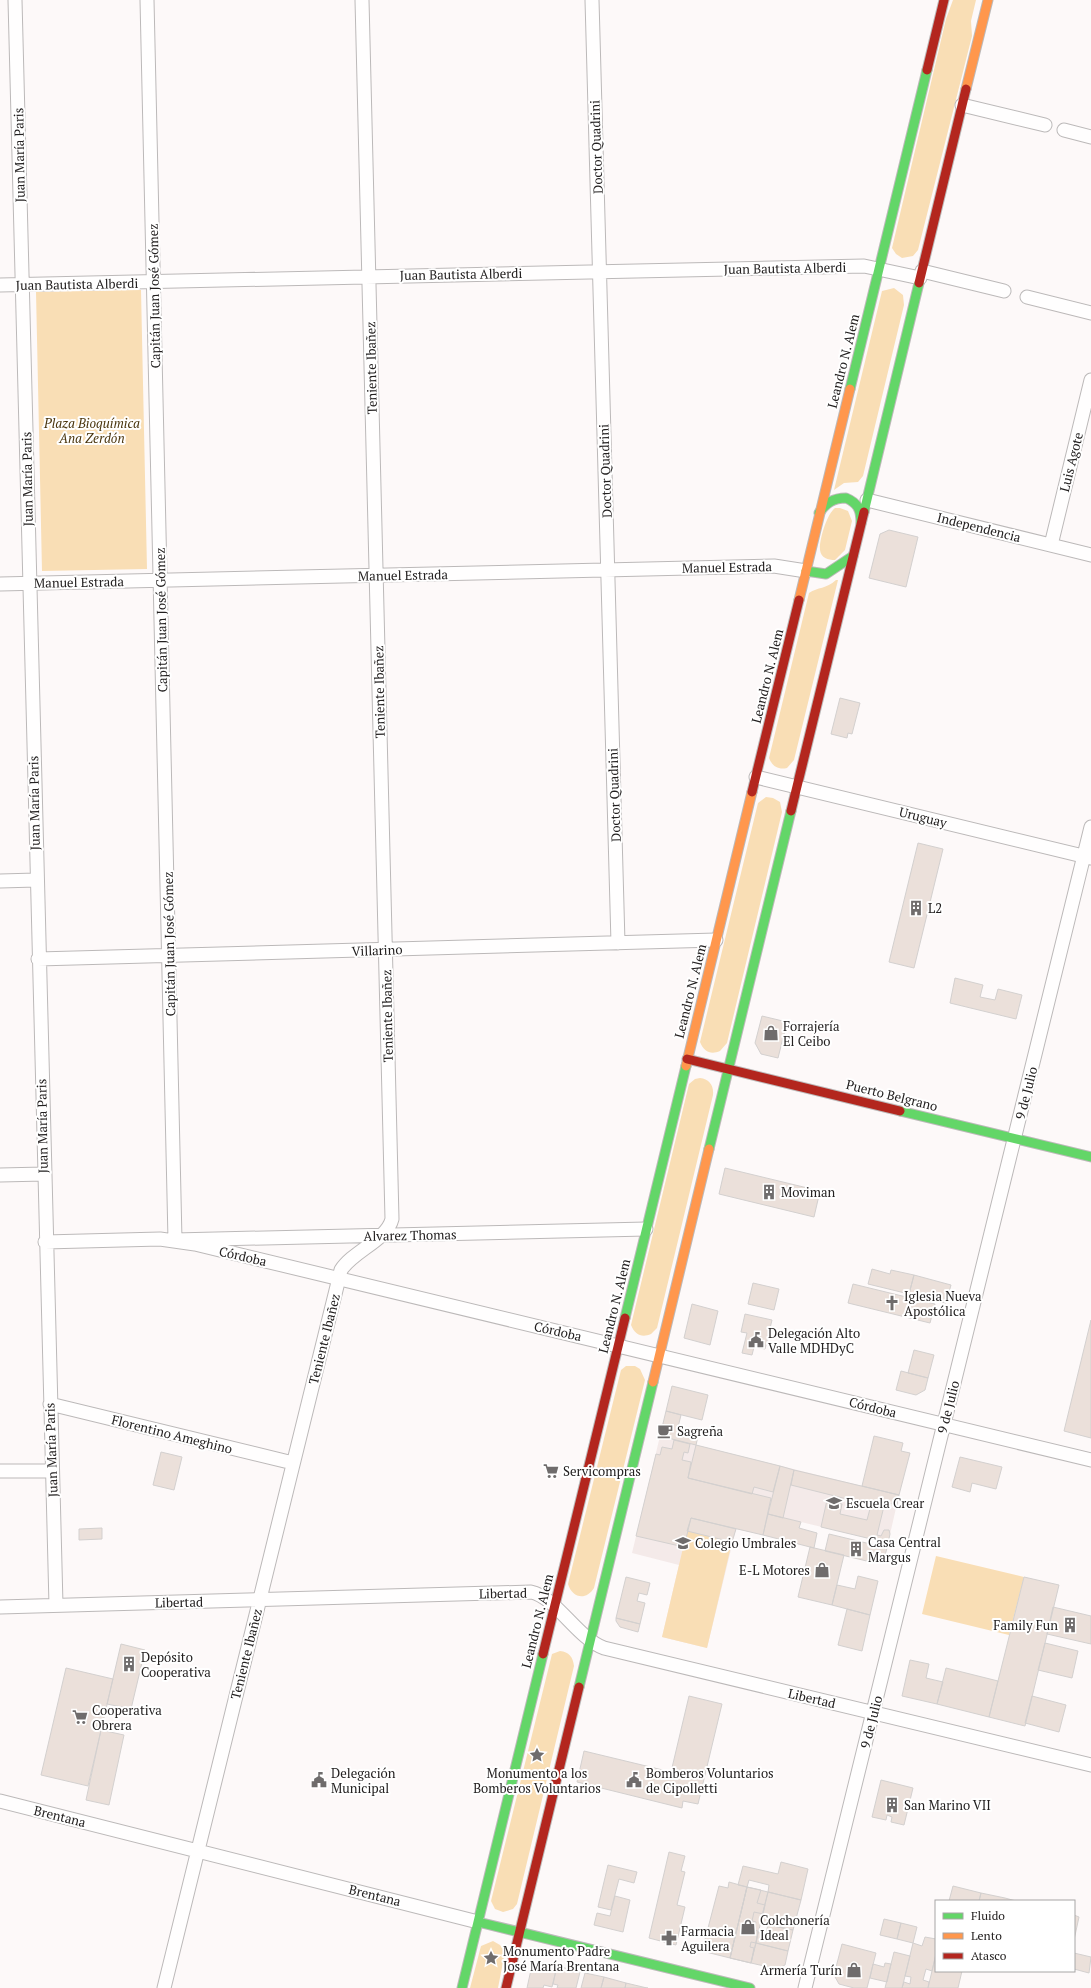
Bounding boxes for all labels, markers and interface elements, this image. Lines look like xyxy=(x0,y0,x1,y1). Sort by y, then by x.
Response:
street label: Doctor Quadrini xyxy=(585,100,607,194)
street label: Juan María Paris xyxy=(9,108,29,202)
street label: Capitán Juan José Gómez xyxy=(144,223,164,369)
street label: Juan Bautista Alberdi xyxy=(724,258,847,278)
street label: Juan Bautista Alberdi xyxy=(400,264,523,284)
street label: Juan Bautista Alberdi xyxy=(16,274,139,294)
street label: Leandro N. Alem xyxy=(823,312,863,410)
street label: Teniente Ibañez xyxy=(361,321,381,415)
park label: Plaza Bioquímica Ana Zerdón xyxy=(43,414,140,447)
street label: Doctor Quadrini xyxy=(594,424,616,518)
street label: Luis Agote xyxy=(1055,430,1087,494)
street label: Juan María Paris xyxy=(17,432,37,526)
street label: Independencia xyxy=(935,508,1023,546)
street label: Capitán Juan José Gómez xyxy=(151,547,171,693)
street label: Manuel Estrada xyxy=(682,557,773,577)
street label: Manuel Estrada xyxy=(358,565,449,585)
street label: Manuel Estrada xyxy=(34,572,125,592)
street label: Leandro N. Alem xyxy=(747,627,787,725)
street label: Teniente Ibañez xyxy=(369,645,389,739)
street label: Doctor Quadrini xyxy=(603,748,625,842)
street label: Juan María Paris xyxy=(24,756,44,850)
street label: Uruguay xyxy=(897,802,949,832)
street label: Capitán Juan José Gómez xyxy=(159,871,179,1017)
building icon: L2 xyxy=(907,899,925,917)
place label: L2 xyxy=(928,899,942,917)
street label: Villarino xyxy=(351,940,403,960)
street label: Leandro N. Alem xyxy=(670,942,710,1040)
street label: Teniente Ibañez xyxy=(377,969,397,1063)
place label: Forrajería El Ceibo xyxy=(783,1017,840,1050)
shop icon: Forrajería El Ceibo xyxy=(762,1024,780,1042)
street label: 9 de Julio xyxy=(1011,1065,1041,1121)
street label: Puerto Belgrano xyxy=(844,1075,940,1115)
street label: Juan María Paris xyxy=(32,1079,52,1173)
building icon: Moviman xyxy=(760,1183,778,1201)
place label: Moviman xyxy=(781,1183,836,1201)
street label: Alvarez Thomas xyxy=(363,1225,457,1245)
street label: Córdoba xyxy=(217,1242,269,1270)
street label: Leandro N. Alem xyxy=(594,1257,634,1355)
place label: Iglesia Nueva Apostólica xyxy=(904,1287,982,1320)
street label: Teniente Ibañez xyxy=(304,1292,344,1386)
church icon: Iglesia Nueva Apostólica xyxy=(883,1294,901,1312)
street label: Córdoba xyxy=(532,1317,584,1345)
place label: Delegación Alto Valle MDHDyC xyxy=(768,1324,860,1357)
public building icon: Delegación Alto Valle MDHDyC xyxy=(747,1331,765,1349)
street label: 9 de Julio xyxy=(933,1379,963,1435)
street label: Córdoba xyxy=(847,1392,899,1422)
street label: Juan María Paris xyxy=(40,1402,62,1498)
street label: Florentino Ameghino xyxy=(110,1410,234,1458)
cafe icon: Sagreña xyxy=(656,1422,674,1440)
place label: Sagreña xyxy=(677,1422,724,1440)
supermarket icon: Servicompras xyxy=(542,1462,560,1480)
place label: Servicompras xyxy=(563,1462,641,1480)
school or university icon: Escuela Crear xyxy=(825,1494,843,1512)
place label: Escuela Crear xyxy=(846,1494,924,1512)
place label: Casa Central Margus xyxy=(868,1533,941,1566)
school or university icon: Colegio Umbrales xyxy=(674,1534,692,1552)
place label: Colegio Umbrales xyxy=(695,1534,796,1552)
building icon: Casa Central Margus xyxy=(847,1540,865,1558)
place label: E-L Motores xyxy=(739,1561,810,1579)
shop icon: E-L Motores xyxy=(813,1561,831,1579)
street label: Leandro N. Alem xyxy=(517,1572,557,1670)
street label: Libertad xyxy=(479,1584,527,1602)
street label: Libertad xyxy=(155,1593,203,1611)
street label: Teniente Ibañez xyxy=(226,1607,266,1701)
place label: Family Fun xyxy=(993,1616,1058,1634)
building icon: Family Fun xyxy=(1061,1616,1079,1634)
place label: Depósito Cooperativa xyxy=(141,1648,211,1681)
building icon: Depósito Cooperativa xyxy=(120,1655,138,1673)
street label: Libertad xyxy=(786,1684,838,1712)
street label: 9 de Julio xyxy=(856,1694,886,1750)
place label: Cooperativa Obrera xyxy=(92,1701,162,1734)
supermarket icon: Cooperativa Obrera xyxy=(71,1708,89,1726)
place icon: Monumento a los Bomberos Voluntarios xyxy=(528,1746,546,1764)
place label: Delegación Municipal xyxy=(331,1764,396,1797)
place label: Monumento a los Bomberos Voluntarios xyxy=(473,1764,601,1797)
place label: Bomberos Voluntarios de Cipolletti xyxy=(646,1764,774,1797)
public building icon: Delegación Municipal xyxy=(310,1771,328,1789)
public building icon: Bomberos Voluntarios de Cipolletti xyxy=(625,1771,643,1789)
building icon: San Marino VII xyxy=(883,1796,901,1814)
place label: San Marino VII xyxy=(904,1796,991,1814)
street label: Brentana xyxy=(32,1801,88,1831)
street label: Brentana xyxy=(347,1880,403,1910)
legend xyxy=(935,1900,1075,1972)
text: Fluido xyxy=(971,1908,1005,1923)
place label: Colchonería Ideal xyxy=(760,1911,830,1944)
shop icon: Colchonería Ideal xyxy=(739,1918,757,1936)
place label: Farmacia Aguilera xyxy=(681,1922,734,1955)
text: Lento xyxy=(971,1928,1002,1943)
pharmacy icon: Farmacia Aguilera xyxy=(660,1929,678,1947)
place label: Monumento Padre José María Brentana xyxy=(503,1942,620,1975)
text: Atasco xyxy=(971,1948,1007,1963)
place icon: Monumento Padre José María Brentana xyxy=(482,1949,500,1967)
place label: Armería Turín xyxy=(760,1961,842,1979)
shop icon: Armería Turín xyxy=(845,1961,863,1979)

